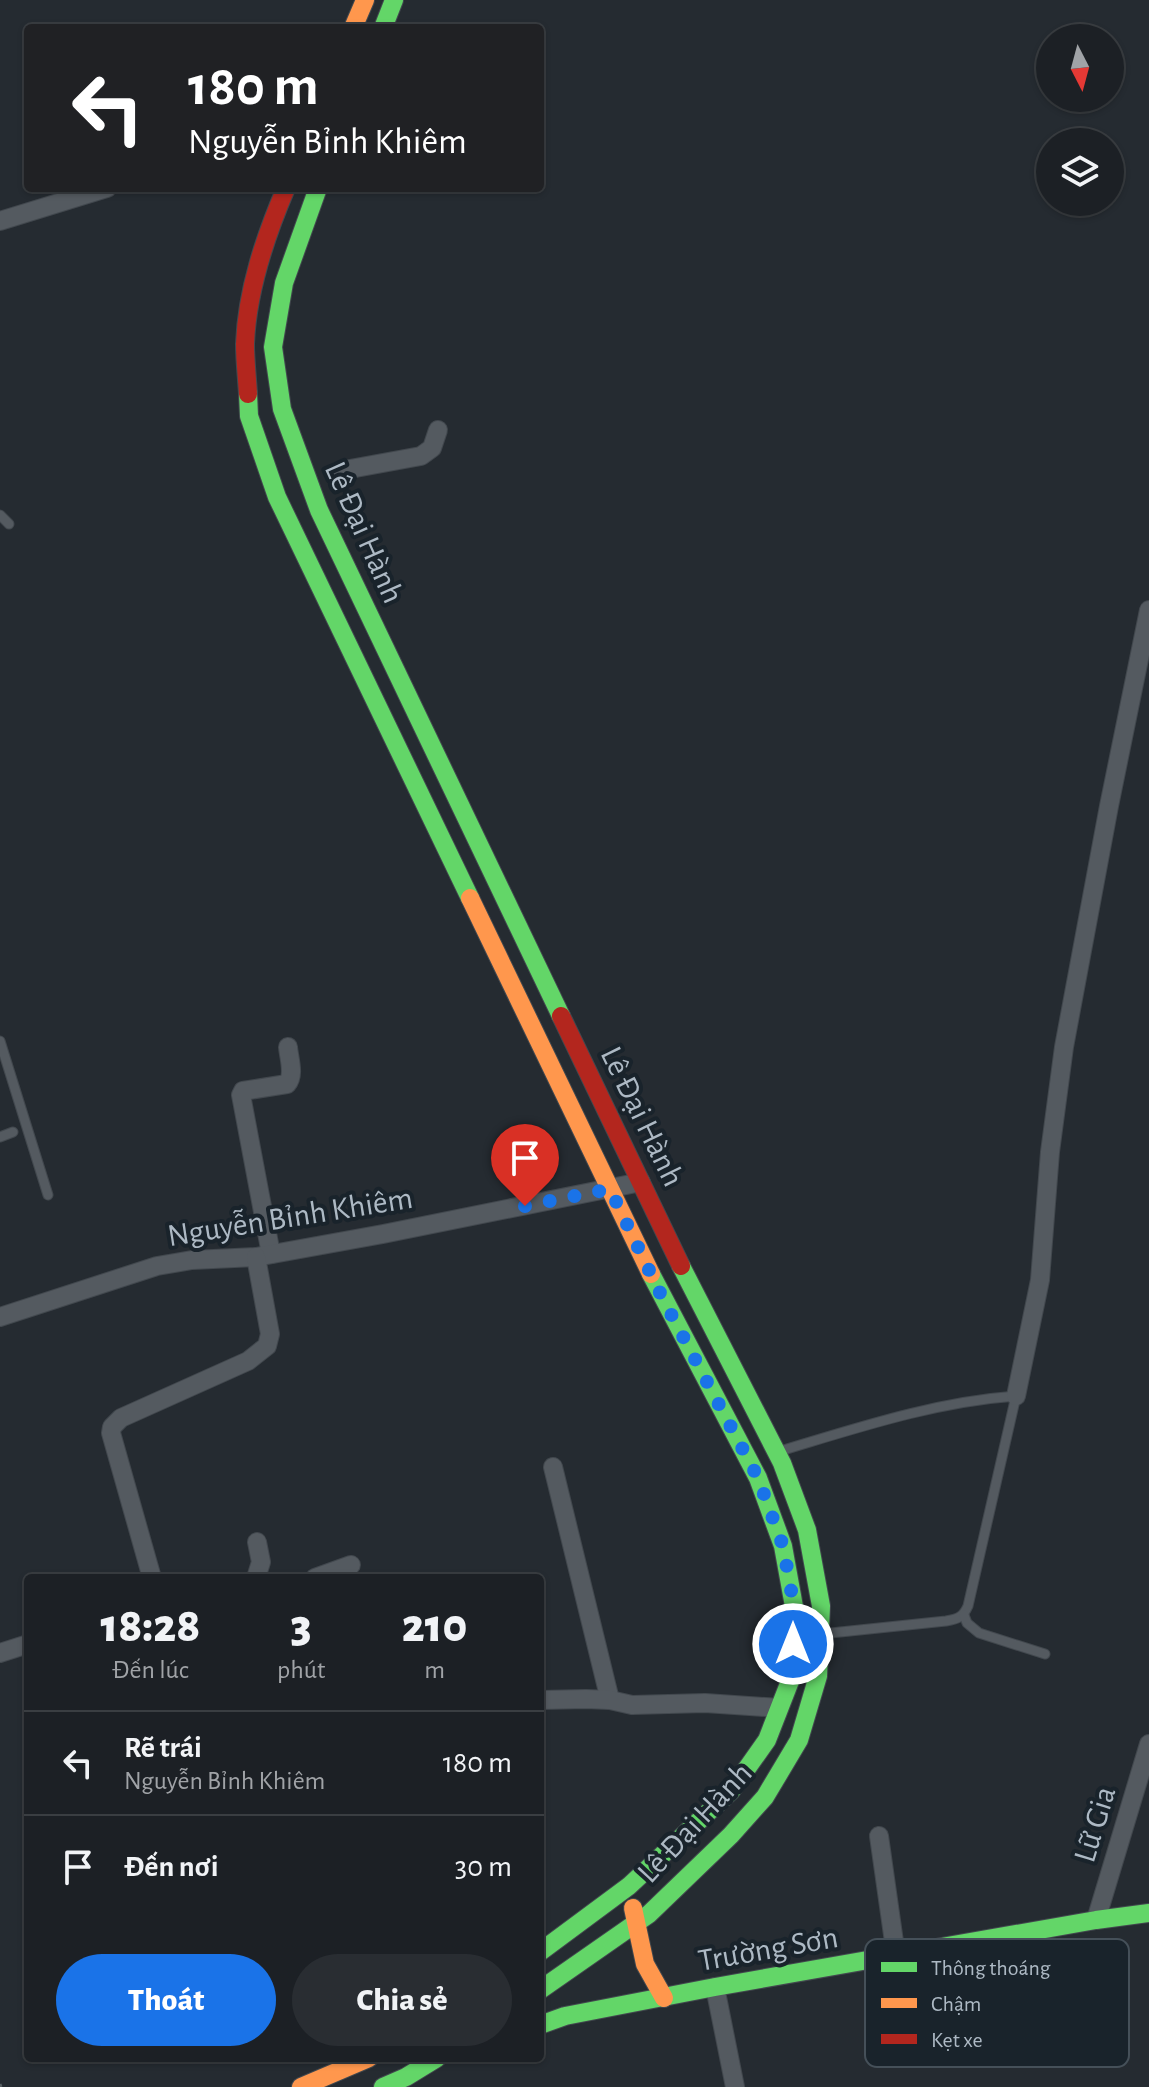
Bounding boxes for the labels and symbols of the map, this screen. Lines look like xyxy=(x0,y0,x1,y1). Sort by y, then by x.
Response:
north arrow xyxy=(1036,24,1124,112)
street label: Lê Đại Hành xyxy=(319,457,409,608)
street label: Lê Đại Hành xyxy=(595,1042,690,1191)
pin xyxy=(491,1124,559,1206)
street label: Nguyễn Bỉnh Khiêm xyxy=(165,1181,415,1252)
position arrow xyxy=(751,1602,835,1686)
street label: Lê Đại Hành xyxy=(632,1757,758,1889)
street label: Lữ Gia xyxy=(1068,1783,1122,1866)
street label: Trường Sơn xyxy=(696,1921,841,1977)
legend xyxy=(865,1939,1129,2067)
text: Thông thoáng xyxy=(931,1957,1051,1979)
text: Chậm xyxy=(931,1993,981,2015)
text: Kẹt xe xyxy=(931,2029,983,2051)

